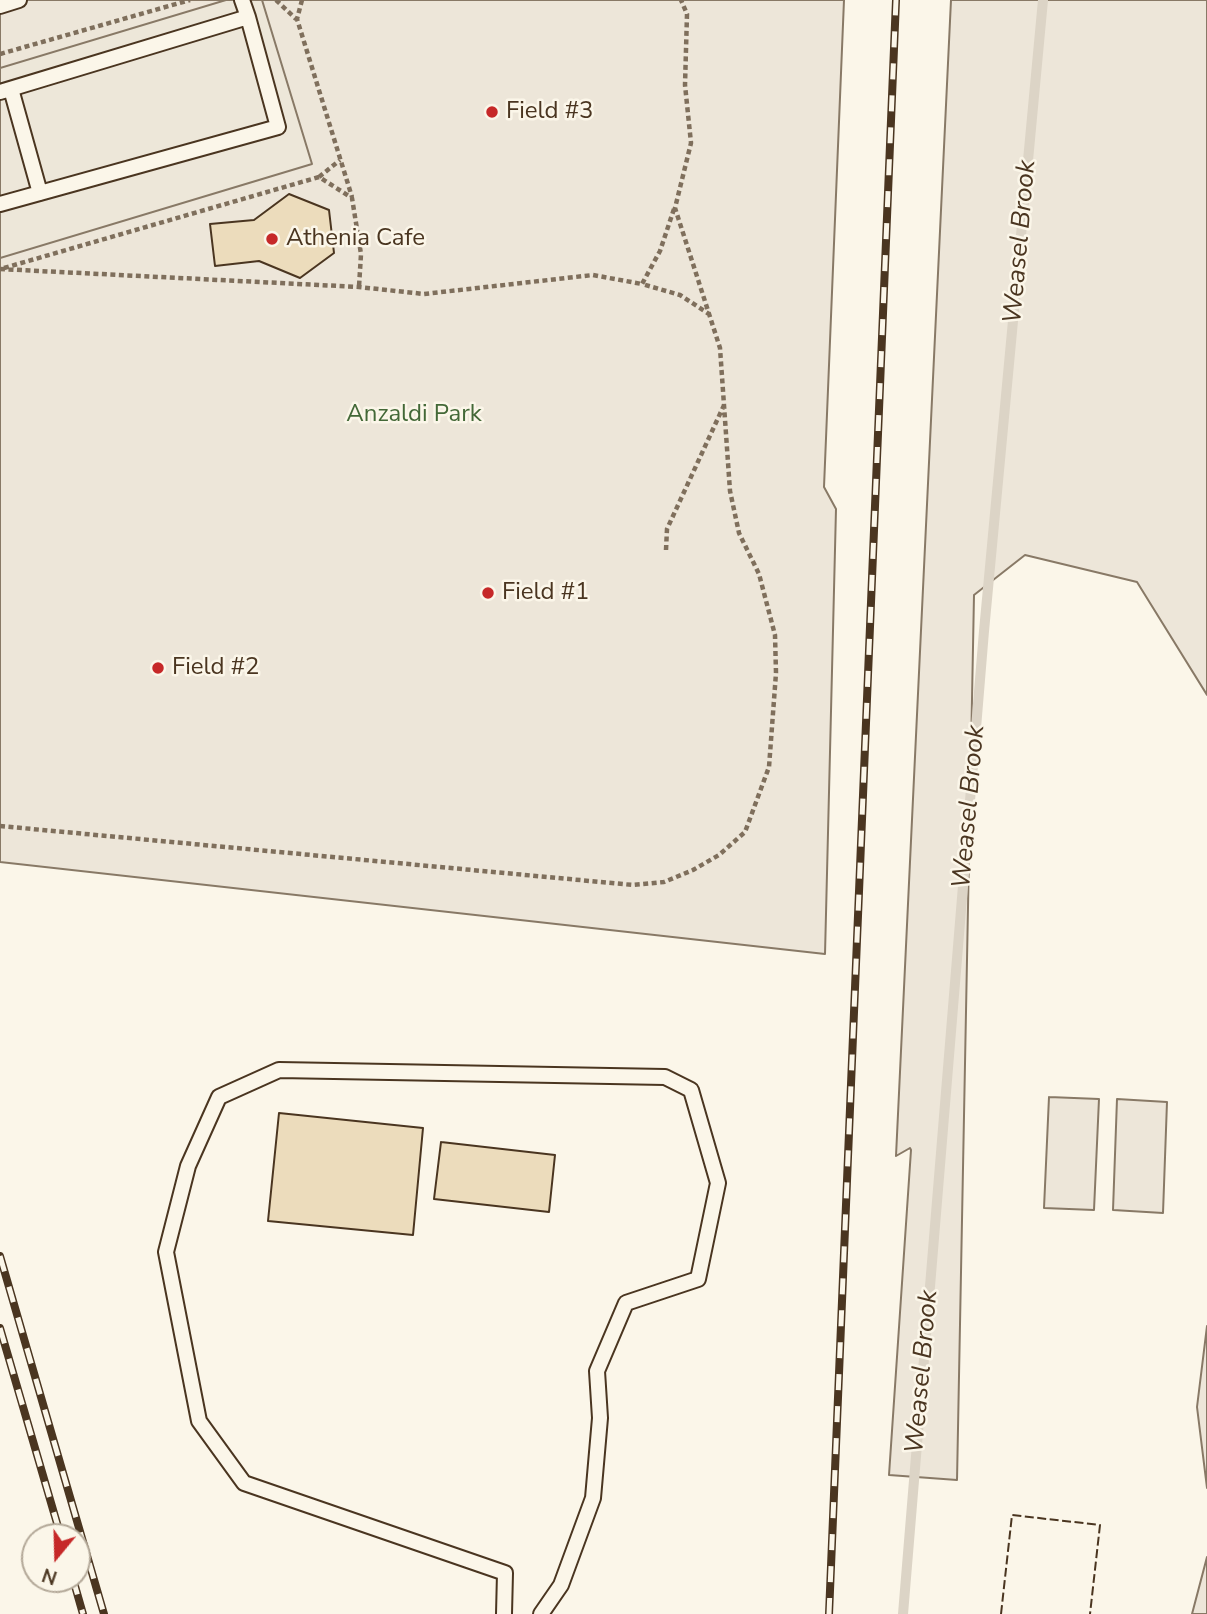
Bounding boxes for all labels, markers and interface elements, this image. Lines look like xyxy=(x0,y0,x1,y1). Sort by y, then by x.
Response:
place label: Field #3 xyxy=(506,98,593,126)
marker: Field #3 xyxy=(484,104,500,120)
water label: Weasel Brook xyxy=(998,159,1044,325)
place label: Athenia Cafe xyxy=(286,225,425,253)
marker: Athenia Cafe xyxy=(264,231,280,247)
park label: Anzaldi Park xyxy=(346,401,482,429)
place label: Field #1 xyxy=(502,579,589,607)
marker: Field #1 xyxy=(480,585,496,601)
place label: Field #2 xyxy=(172,654,259,682)
marker: Field #2 xyxy=(150,660,166,676)
water label: Weasel Brook xyxy=(947,724,993,890)
water label: Weasel Brook xyxy=(900,1289,946,1455)
north arrow xyxy=(21,1523,91,1593)
text: N xyxy=(39,1561,61,1591)

